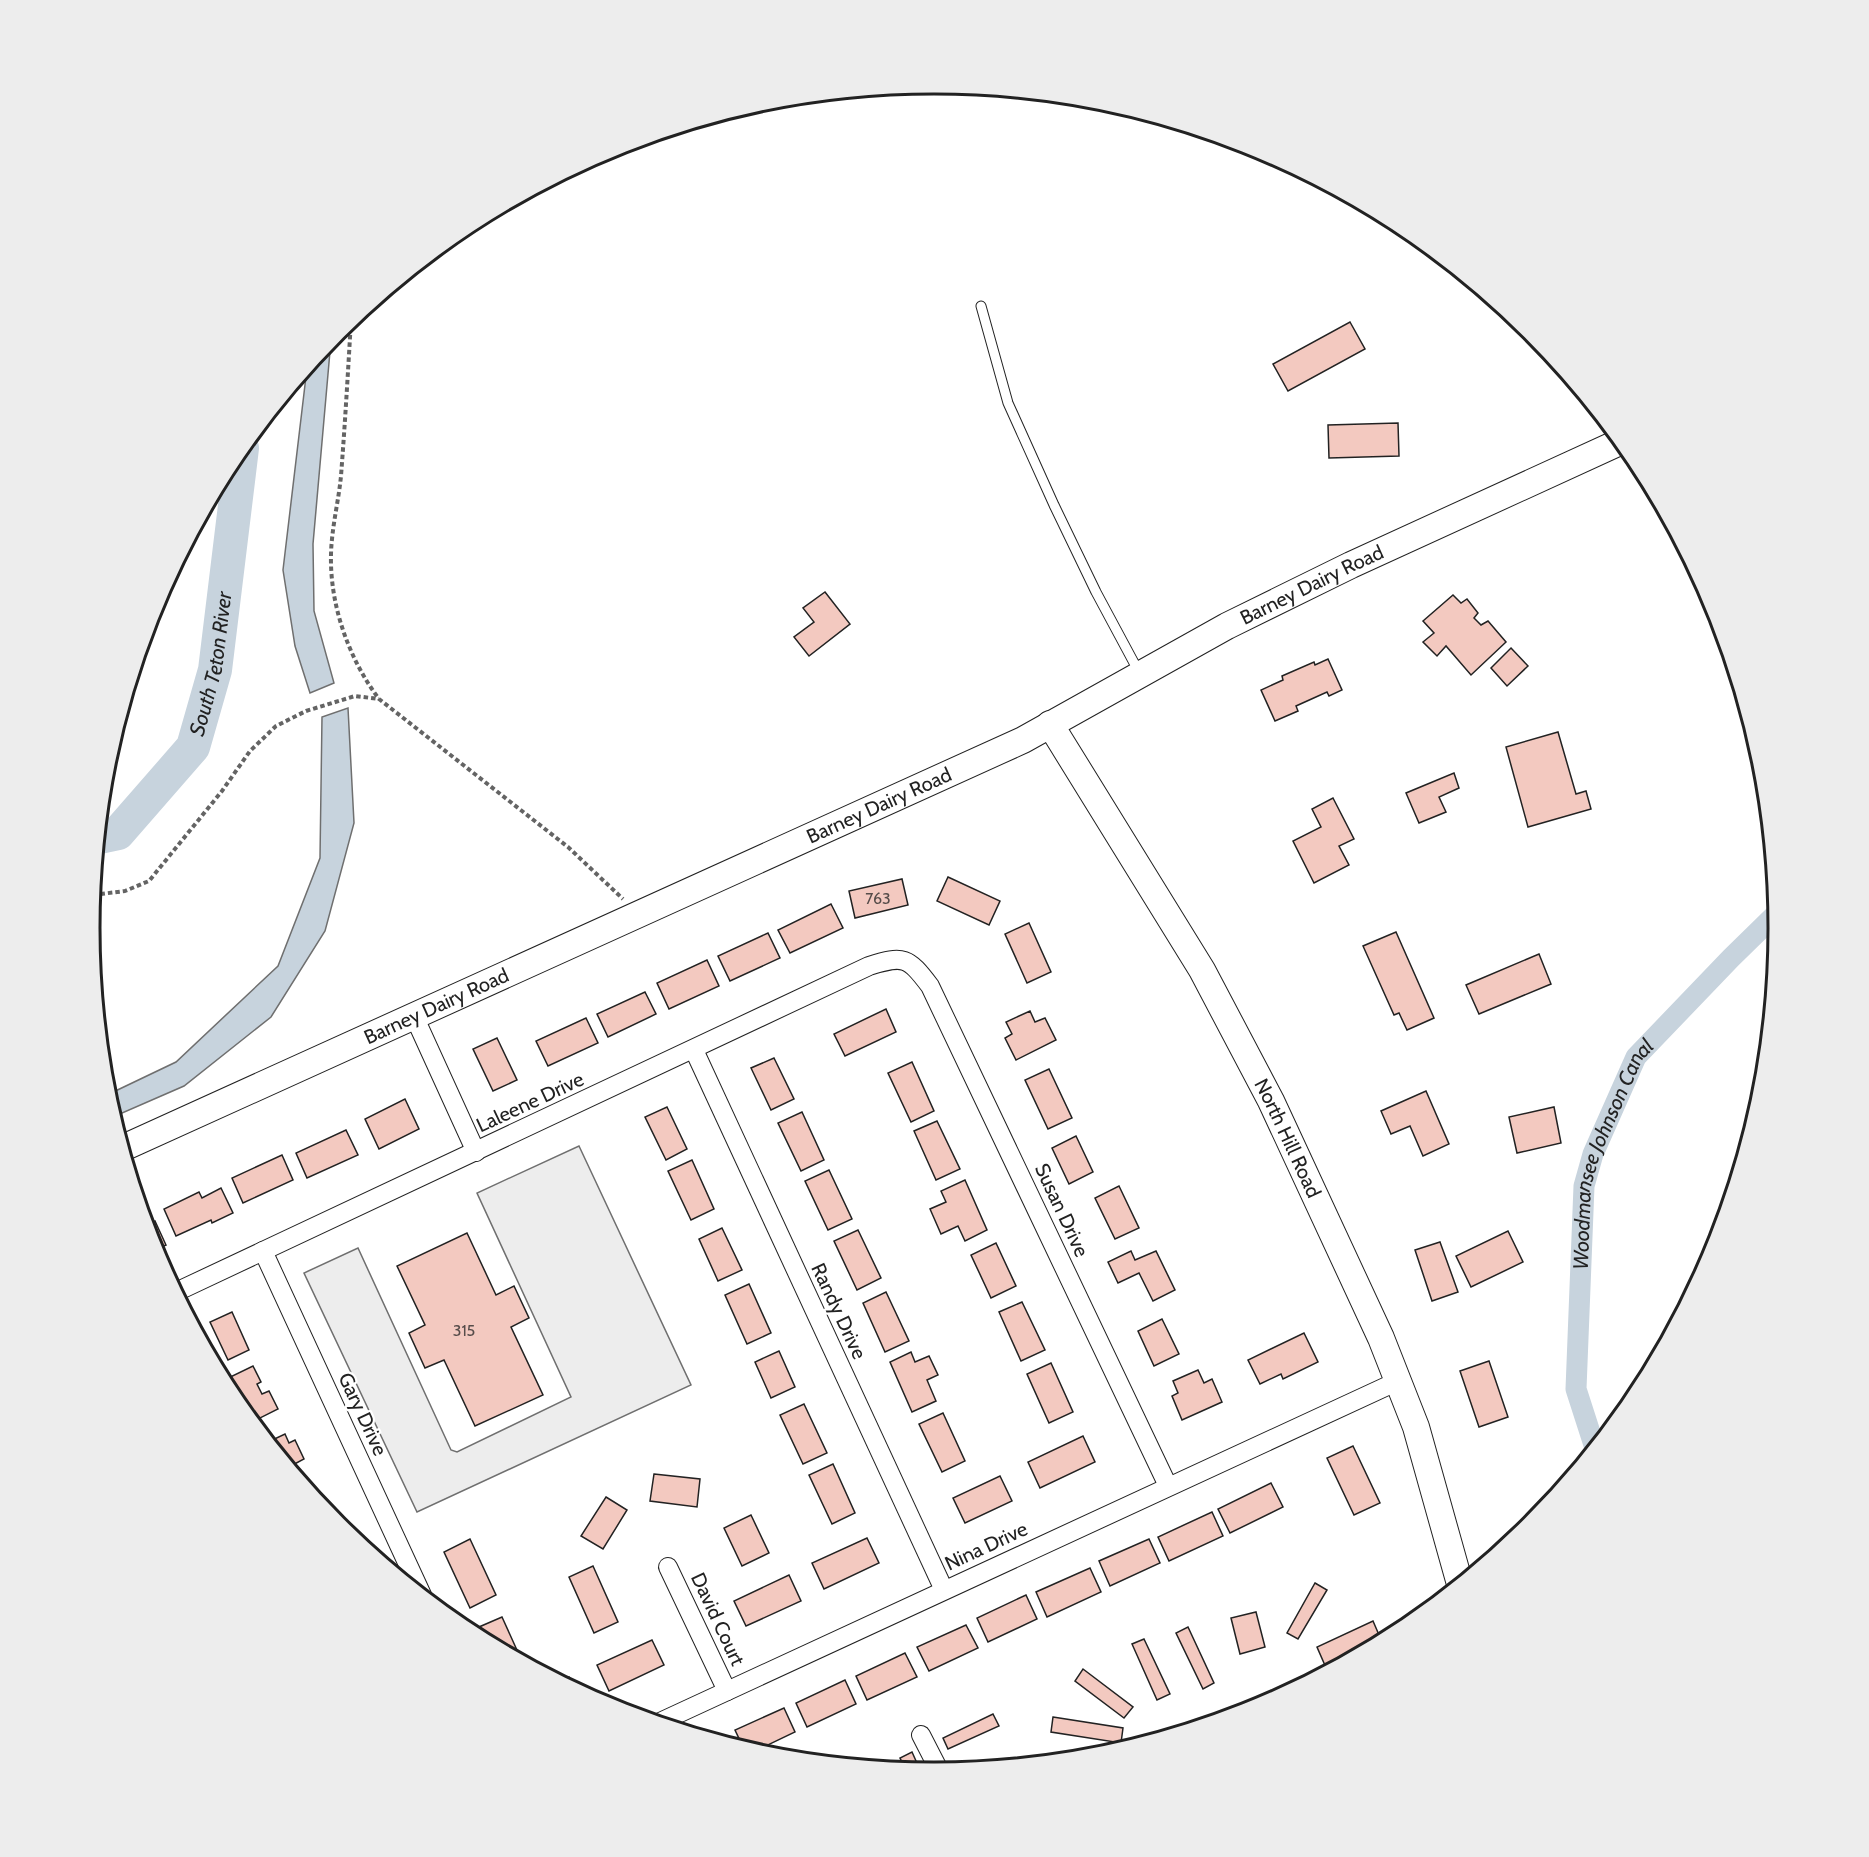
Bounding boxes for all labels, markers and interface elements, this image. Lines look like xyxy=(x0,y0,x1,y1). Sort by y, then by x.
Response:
street label: Barney Dairy Road xyxy=(1236,540,1387,630)
water label: South Teton River xyxy=(184,589,237,739)
street label: Barney Dairy Road xyxy=(803,762,955,849)
house number: 763 xyxy=(865,889,891,908)
street label: Barney Dairy Road xyxy=(360,963,512,1049)
water label: Woodmansee Johnson Canal xyxy=(1568,1033,1659,1270)
street label: Laleene Drive xyxy=(473,1067,587,1137)
street label: North Hill Road xyxy=(1249,1074,1326,1201)
street label: Susan Drive xyxy=(1030,1159,1094,1261)
street label: Randy Drive xyxy=(806,1259,872,1363)
house number: 315 xyxy=(453,1321,475,1340)
street label: Gary Drive xyxy=(333,1369,393,1459)
street label: Nina Drive xyxy=(941,1516,1031,1576)
street label: David Court xyxy=(686,1569,750,1670)

